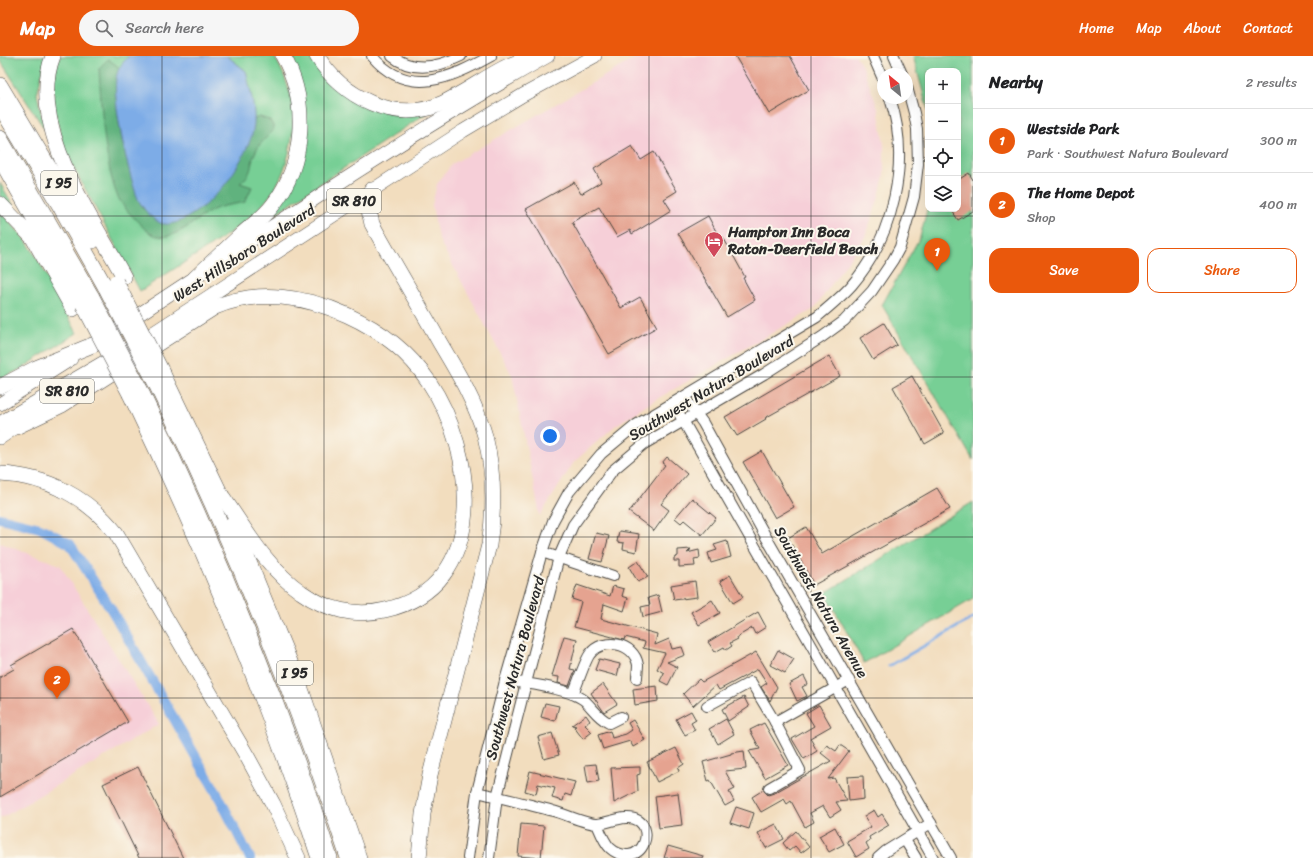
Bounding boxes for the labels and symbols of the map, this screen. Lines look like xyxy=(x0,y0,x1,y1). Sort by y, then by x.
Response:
north arrow xyxy=(877,68,913,104)
road number: I 95 xyxy=(41,171,77,195)
road number: SR 810 xyxy=(327,189,381,213)
street label: West Hillsboro Boulevard xyxy=(167,196,321,309)
place label: Hampton Inn Boca Raton-Deerfield Beach xyxy=(727,219,879,262)
hotel icon: Hampton Inn Boca Raton-Deerfield Beach xyxy=(703,230,725,258)
pin: 1 xyxy=(924,238,950,271)
street label: Southwest Natura Boulevard xyxy=(623,328,800,448)
road number: SR 810 xyxy=(40,379,94,403)
your location xyxy=(540,426,560,446)
street label: Southwest Natura Avenue xyxy=(767,521,875,683)
street label: Southwest Natura Boulevard xyxy=(478,572,552,763)
road number: I 95 xyxy=(277,661,313,685)
pin: 2 xyxy=(44,666,70,699)

